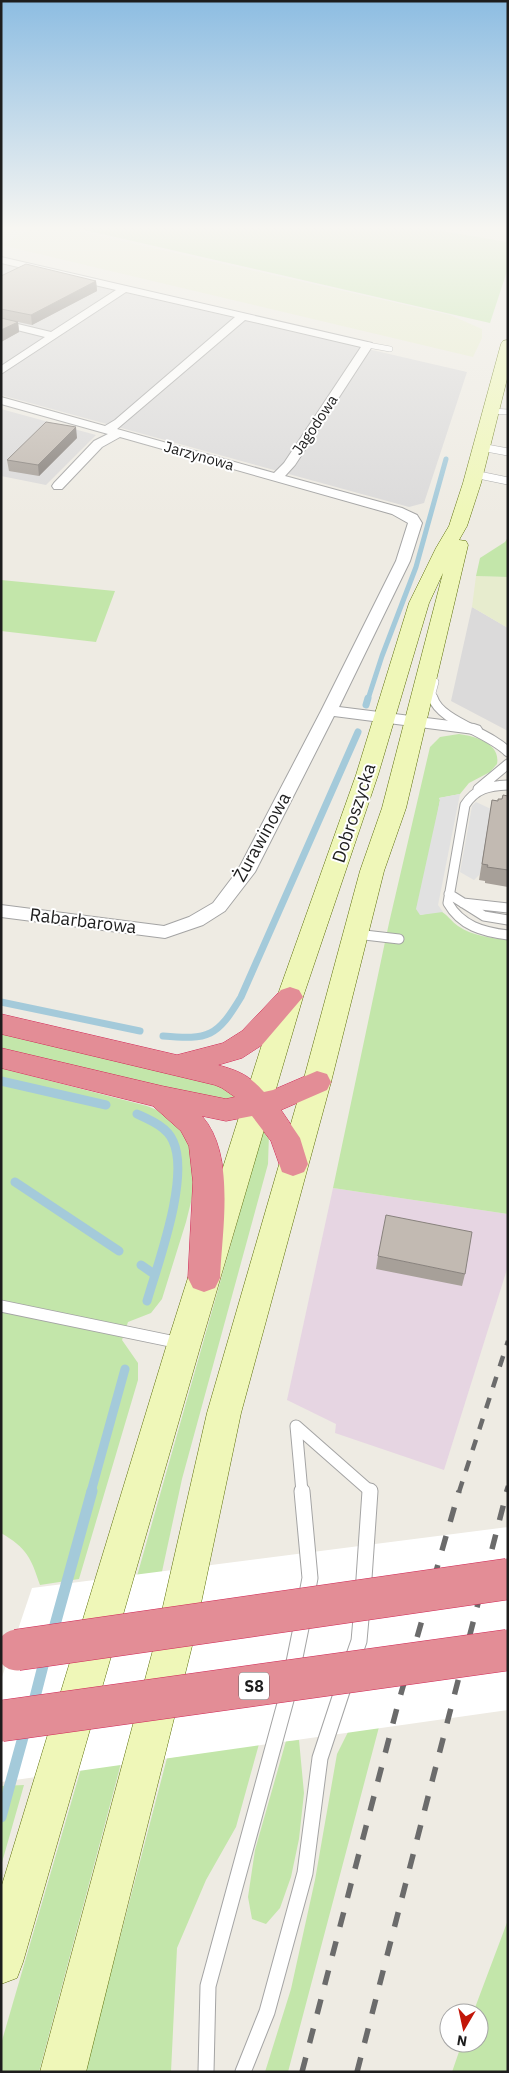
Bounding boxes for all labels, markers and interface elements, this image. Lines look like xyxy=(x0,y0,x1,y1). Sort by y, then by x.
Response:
street label: Jagodowa xyxy=(288,391,342,458)
street label: Jarzynowa xyxy=(162,436,236,475)
street label: Dobroszycka xyxy=(327,760,381,865)
street label: Żurawinowa xyxy=(228,788,296,885)
street label: Rabarbarowa xyxy=(28,903,138,939)
road number: S8 xyxy=(239,1672,269,1700)
north arrow xyxy=(439,2003,489,2053)
text: N xyxy=(456,2031,468,2051)

